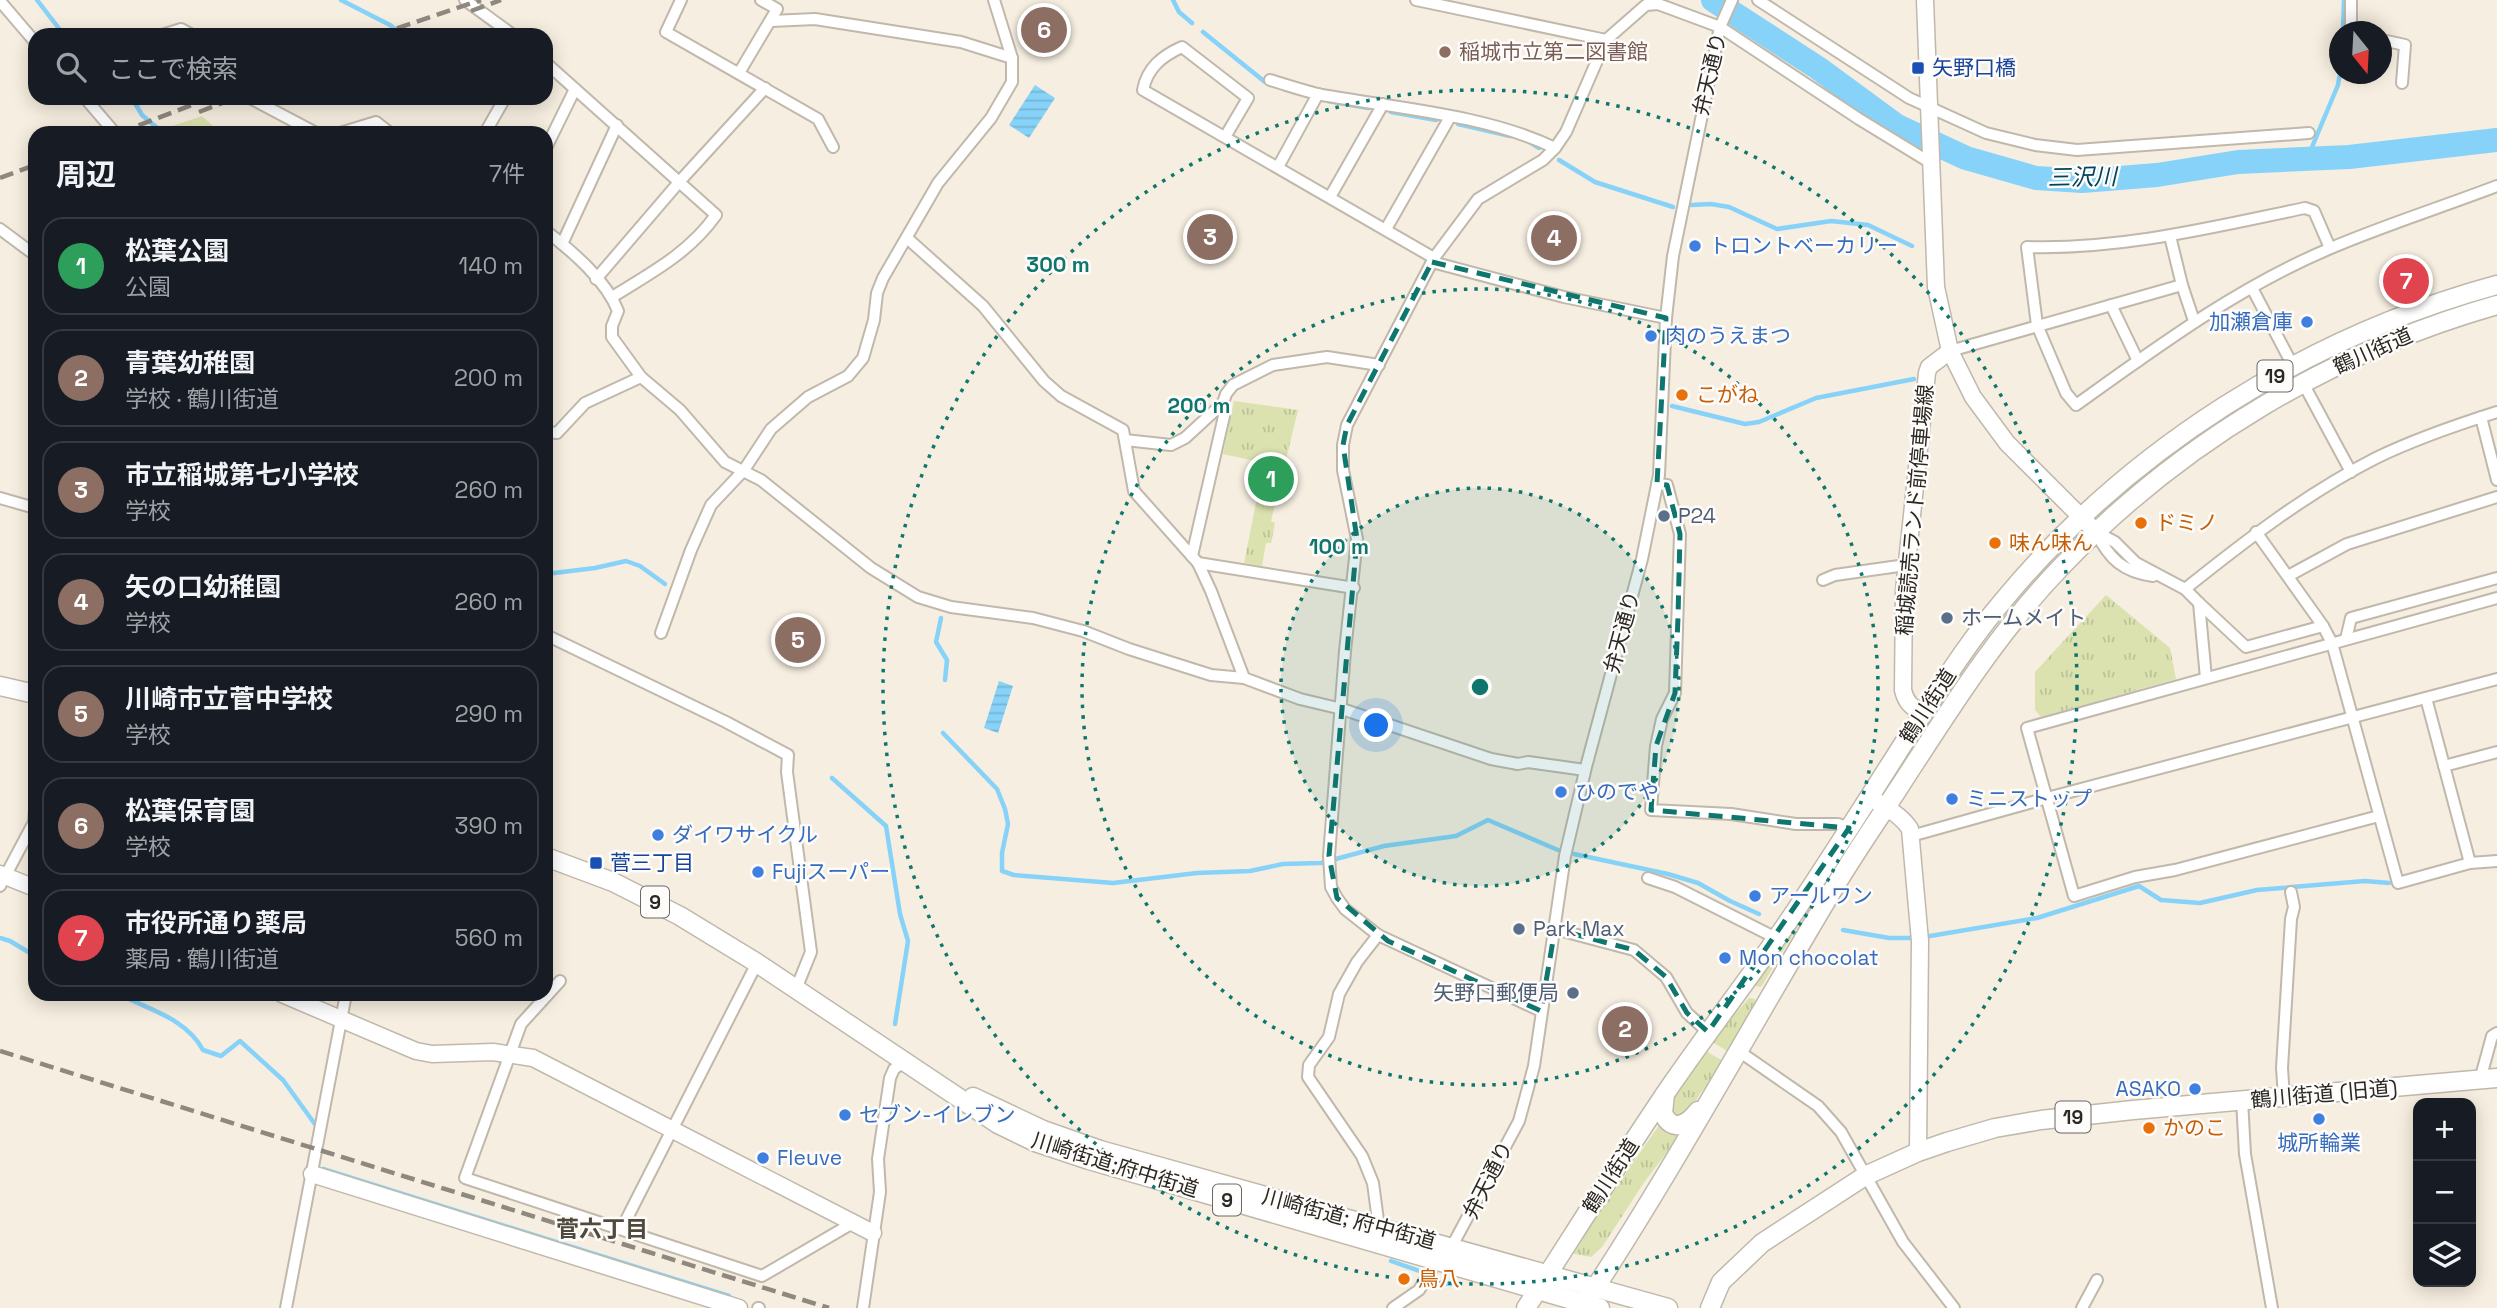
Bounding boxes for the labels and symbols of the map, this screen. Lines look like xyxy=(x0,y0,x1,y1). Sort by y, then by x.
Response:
pin: 6 xyxy=(1021,4,1067,56)
north arrow xyxy=(2329,21,2392,84)
street label: 弁天通り xyxy=(1687,30,1732,118)
place label: 稲城市立第二図書館 xyxy=(1459,38,1648,65)
marker: 稲城市立第二図書館 xyxy=(1437,44,1453,60)
place label: 矢野口橋 xyxy=(1932,54,2016,81)
marker: 矢野口橋 xyxy=(1910,60,1926,76)
water label: 三沢川 xyxy=(2047,161,2120,193)
pin: 3 xyxy=(1187,211,1233,263)
pin: 4 xyxy=(1531,212,1577,264)
place label: トロントベーカリー xyxy=(1709,232,1898,259)
marker: トロントベーカリー xyxy=(1687,238,1703,254)
text: 300 m xyxy=(1026,251,1090,278)
pin: 7 xyxy=(2383,255,2429,307)
place label: 加瀬倉庫 xyxy=(2209,308,2293,335)
marker: 加瀬倉庫 xyxy=(2299,314,2315,330)
street label: 鶴川街道 xyxy=(2329,321,2417,380)
place label: 肉のうえまつ xyxy=(1665,322,1791,349)
marker: 肉のうえまつ xyxy=(1643,328,1659,344)
road number: 19 xyxy=(2258,360,2292,392)
place label: こがね xyxy=(1696,381,1759,408)
street label: 稲城読売ランド前停車場線 xyxy=(1890,383,1939,637)
marker: こがね xyxy=(1674,387,1690,403)
text: 200 m xyxy=(1168,392,1230,419)
pin: 1 xyxy=(1248,453,1294,505)
place label: P24 xyxy=(1678,502,1716,529)
marker: P24 xyxy=(1656,508,1672,524)
place label: ドミノ xyxy=(2155,509,2218,536)
marker: ドミノ xyxy=(2133,515,2149,531)
place label: 味ん味ん xyxy=(2009,529,2093,556)
text: 100 m xyxy=(1309,533,1369,560)
marker: 味ん味ん xyxy=(1987,535,2003,551)
street label: 弁天通り xyxy=(1598,588,1645,676)
place label: ホームメイト xyxy=(1961,604,2086,631)
marker: ホームメイト xyxy=(1939,610,1955,626)
pin: 5 xyxy=(775,614,821,666)
street label: 鶴川街道 xyxy=(1893,663,1962,748)
centre of rings xyxy=(1468,675,1492,699)
your location xyxy=(1359,708,1393,742)
place label: ひのでや xyxy=(1575,778,1659,805)
marker: ひのでや xyxy=(1553,784,1569,800)
place label: ミニストップ xyxy=(1966,785,2092,812)
marker: ミニストップ xyxy=(1944,791,1960,807)
place label: ダイワサイクル xyxy=(672,821,818,848)
marker: ダイワサイクル xyxy=(650,827,666,843)
place label: 菅三丁目 xyxy=(610,849,694,876)
marker: 菅三丁目 xyxy=(588,855,604,871)
place label: Fujiスーパー xyxy=(772,858,890,885)
marker: Fujiスーパー xyxy=(750,864,766,880)
place label: アールワン xyxy=(1769,882,1873,909)
road number: 9 xyxy=(641,887,669,918)
marker: アールワン xyxy=(1747,888,1763,904)
place label: Park Max xyxy=(1533,915,1625,942)
marker: Park Max xyxy=(1511,921,1527,937)
place label: Mon chocolat xyxy=(1739,944,1879,971)
marker: Mon chocolat xyxy=(1717,950,1733,966)
place label: 矢野口郵便局 xyxy=(1433,979,1559,1006)
marker: 矢野口郵便局 xyxy=(1565,985,1581,1001)
pin: 2 xyxy=(1602,1003,1648,1055)
street label: 鶴川街道 (旧道) xyxy=(2249,1074,2398,1113)
place label: ASAKO xyxy=(2116,1075,2181,1102)
marker: ASAKO xyxy=(2187,1081,2203,1097)
place label: セブン-イレブン xyxy=(859,1101,1016,1128)
road number: 19 xyxy=(2056,1102,2090,1133)
marker: セブン-イレブン xyxy=(837,1107,853,1123)
marker: 城所輪業 xyxy=(2311,1111,2327,1127)
place label: かのこ xyxy=(2163,1114,2226,1141)
marker: かのこ xyxy=(2141,1120,2157,1136)
street label: 川崎街道;府中街道 xyxy=(1028,1126,1202,1203)
place label: 城所輪業 xyxy=(2277,1129,2361,1156)
street label: 鶴川街道 xyxy=(1576,1133,1645,1218)
street label: 弁天通り xyxy=(1456,1136,1519,1223)
place label: Fleuve xyxy=(777,1144,842,1171)
marker: Fleuve xyxy=(755,1150,771,1166)
street label: 川崎街道; 府中街道 xyxy=(1259,1182,1439,1255)
road number: 9 xyxy=(1213,1184,1241,1216)
district label: 菅六丁目 xyxy=(556,1214,648,1244)
place label: 鳥八 xyxy=(1418,1265,1460,1292)
marker: 鳥八 xyxy=(1396,1271,1412,1287)

